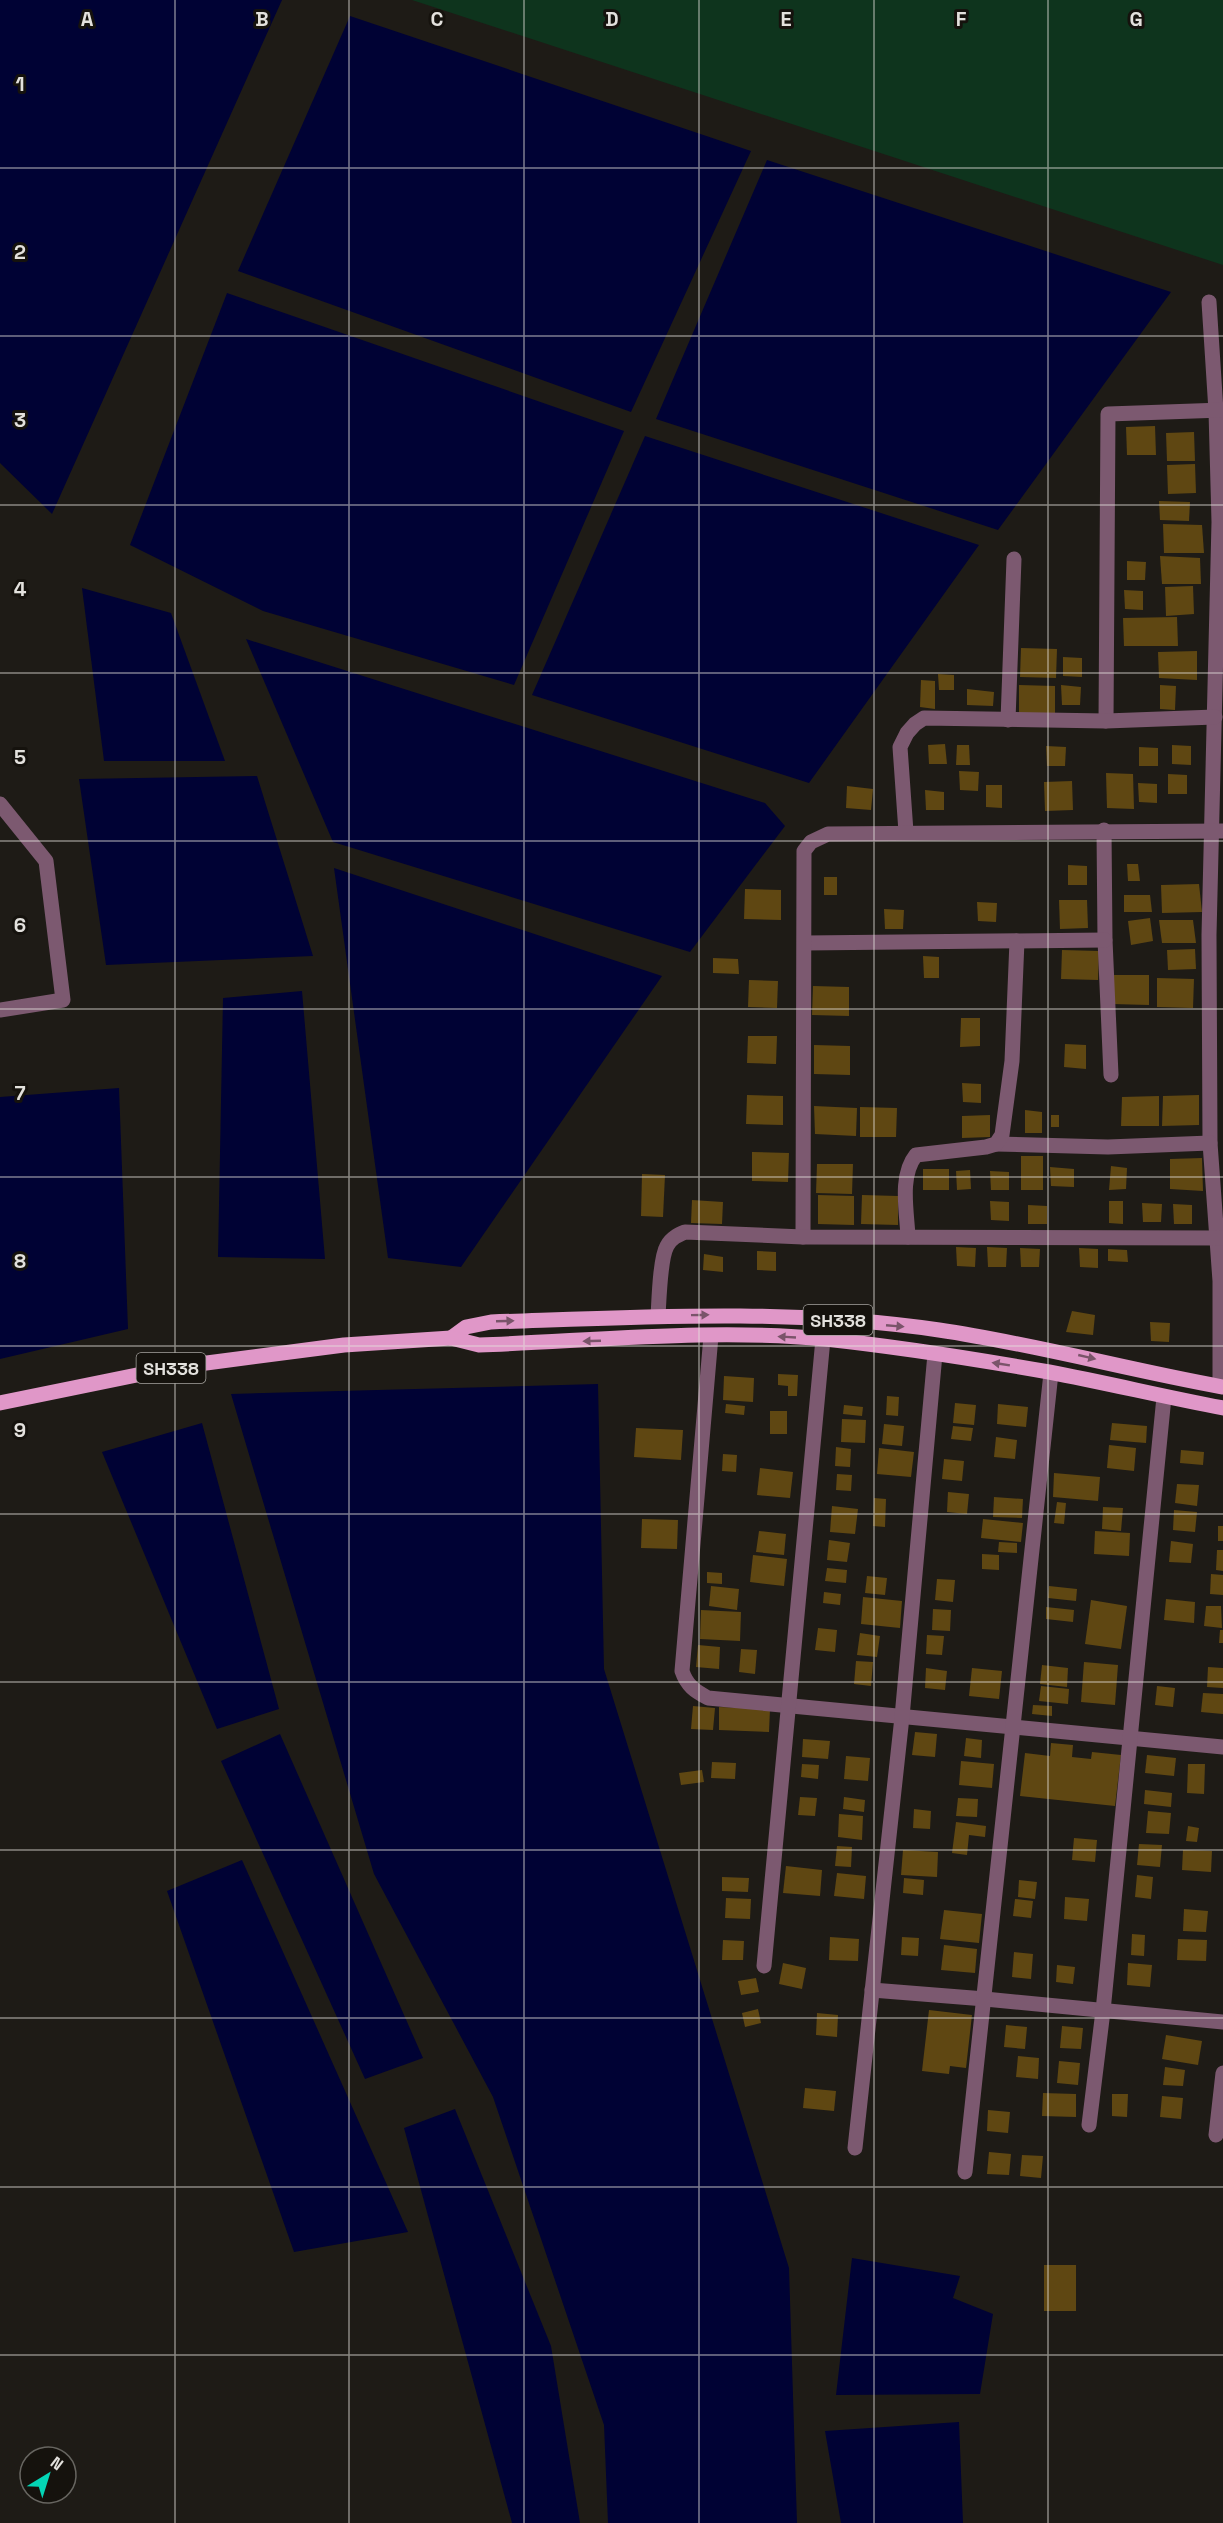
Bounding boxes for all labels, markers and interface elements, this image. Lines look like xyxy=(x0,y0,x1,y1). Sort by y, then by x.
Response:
text: A xyxy=(81,6,94,32)
text: B xyxy=(255,6,269,32)
text: C xyxy=(431,6,444,32)
text: D xyxy=(605,6,619,32)
text: E xyxy=(780,6,792,32)
text: F xyxy=(956,6,967,32)
text: G xyxy=(1129,6,1143,32)
text: 1 xyxy=(15,71,25,97)
text: 2 xyxy=(14,239,26,265)
text: 3 xyxy=(14,407,26,433)
text: 4 xyxy=(14,576,27,602)
text: 5 xyxy=(14,744,26,770)
text: 6 xyxy=(14,912,26,938)
text: 7 xyxy=(14,1080,26,1106)
text: 8 xyxy=(14,1248,26,1274)
road number: SH338 xyxy=(804,1305,872,1335)
one-way arrow xyxy=(691,1311,710,1320)
one-way arrow xyxy=(496,1317,515,1326)
one-way arrow xyxy=(886,1321,905,1331)
one-way arrow xyxy=(777,1333,796,1342)
one-way arrow xyxy=(582,1336,601,1345)
road number: SH338 xyxy=(136,1353,206,1383)
one-way arrow xyxy=(1078,1353,1096,1363)
one-way arrow xyxy=(991,1360,1010,1369)
text: 9 xyxy=(14,1417,26,1443)
north arrow xyxy=(18,2445,78,2505)
text: N xyxy=(46,2452,68,2475)

